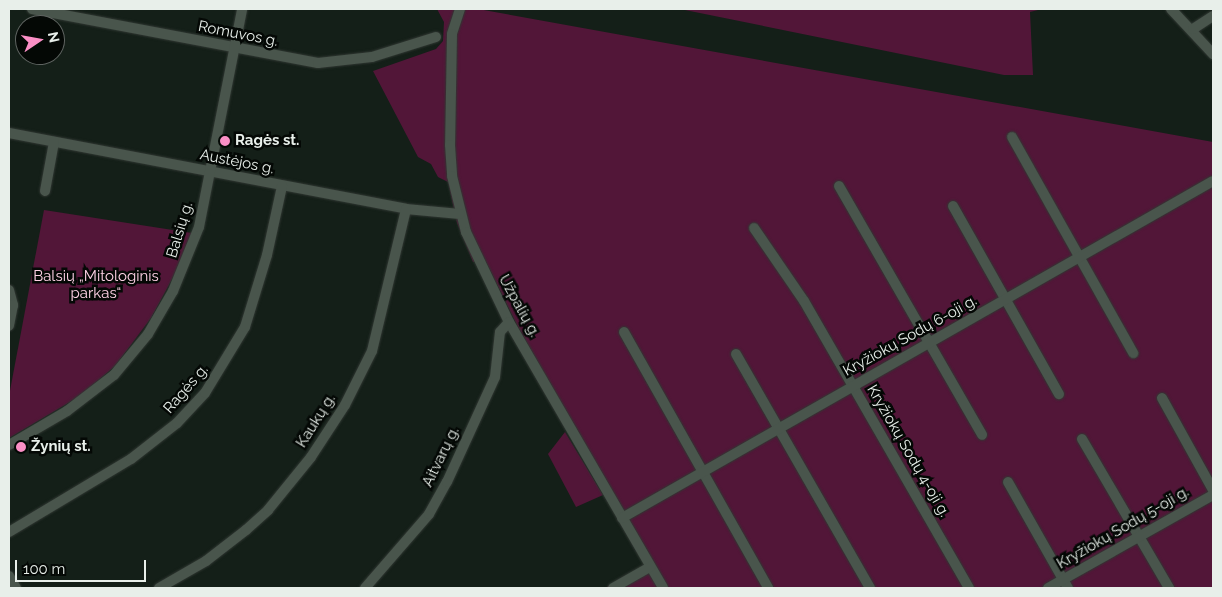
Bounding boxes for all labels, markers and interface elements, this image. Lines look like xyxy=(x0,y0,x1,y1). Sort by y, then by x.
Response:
north arrow xyxy=(15,15,65,65)
street label: Romuvos g. xyxy=(197,17,279,51)
text: N xyxy=(45,30,63,44)
place label: Ragės st. xyxy=(235,132,299,150)
marker: Ragės st. xyxy=(219,135,231,147)
street label: Austėjos g. xyxy=(198,146,276,178)
street label: Balsių g. xyxy=(163,200,197,260)
park label: Balsių „Mitologinis parkas“ xyxy=(33,267,159,302)
street label: Užpalių g. xyxy=(495,272,543,340)
street label: Kryžiokų Sodų 6-oji g. xyxy=(840,292,980,380)
street label: Ragės g. xyxy=(160,361,212,417)
street label: Kryžiokų Sodų 4-oji g. xyxy=(863,382,953,520)
street label: Kaukų g. xyxy=(293,391,339,451)
street label: Aitvarų g. xyxy=(419,424,463,490)
place label: Žynių st. xyxy=(31,438,91,456)
marker: Žynių st. xyxy=(15,441,27,453)
street label: Kryžiokų Sodų 5-oji g. xyxy=(1054,483,1192,573)
scale bar xyxy=(18,550,149,582)
text: 100 m xyxy=(23,560,65,578)

